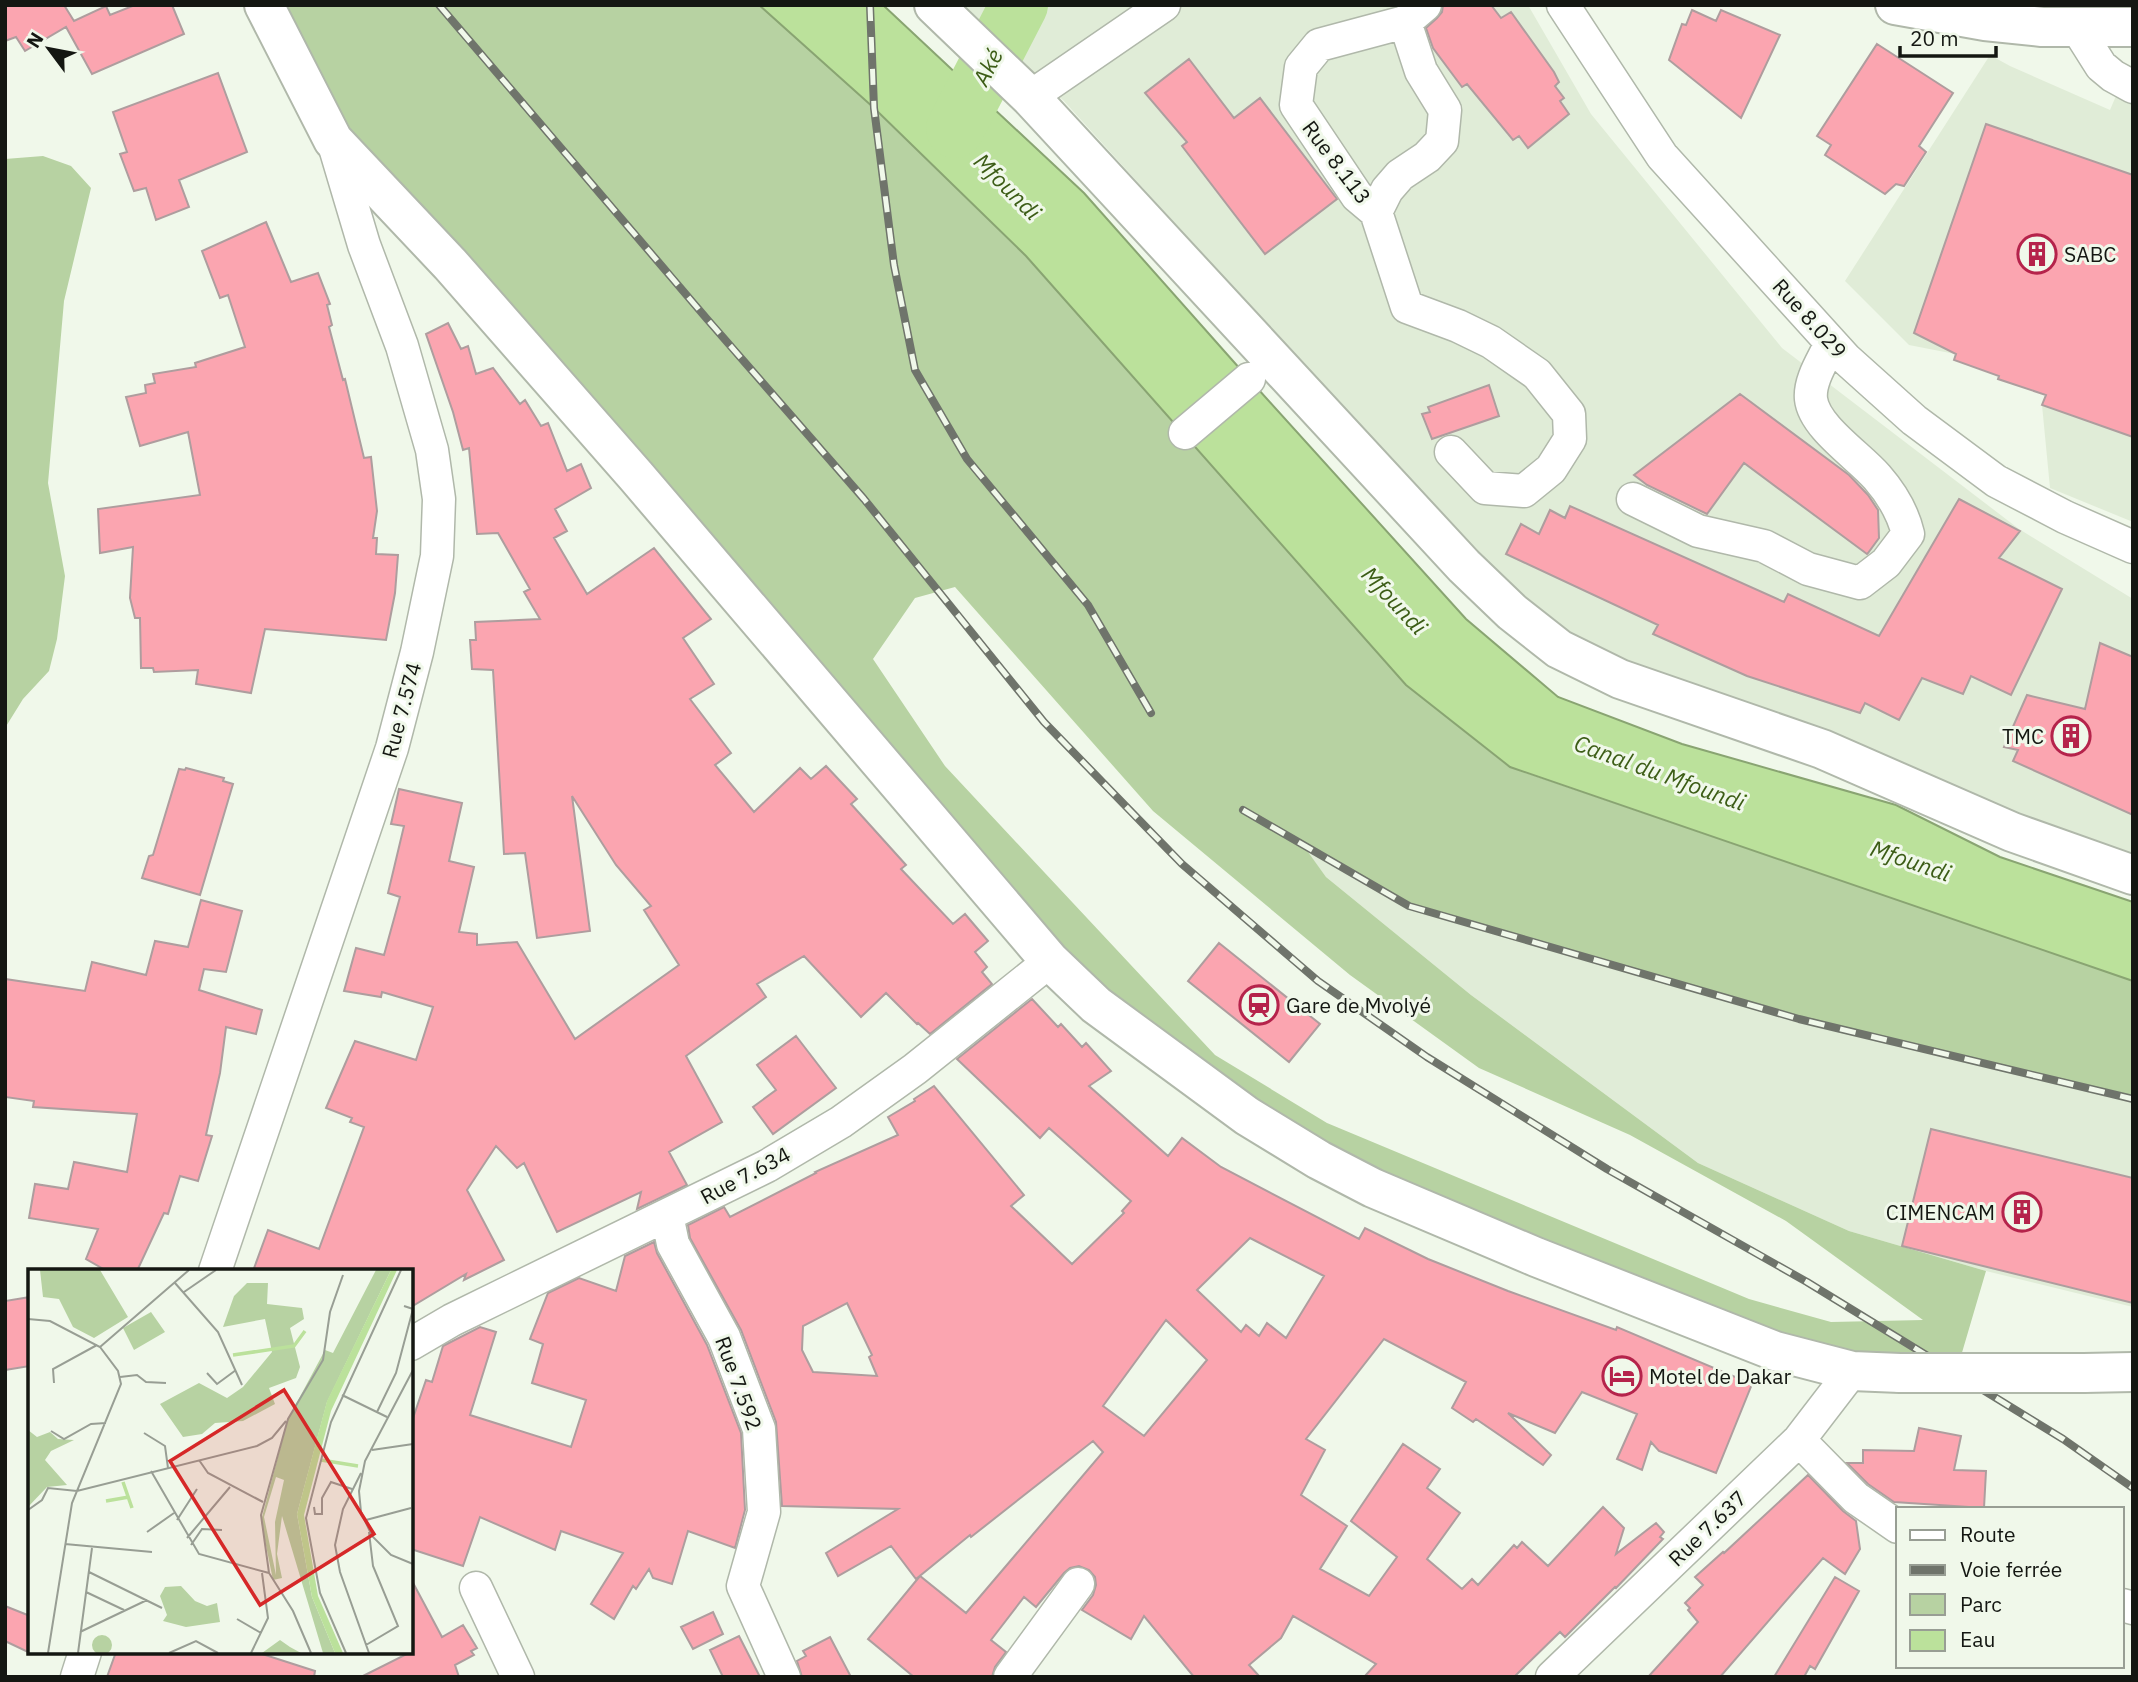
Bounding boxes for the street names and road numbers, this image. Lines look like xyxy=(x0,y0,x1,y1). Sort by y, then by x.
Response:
street label: Rue 8.113 xyxy=(1296,114,1378,210)
street label: Rue 8.029 xyxy=(1767,272,1853,364)
street label: Rue 7.574 xyxy=(375,659,427,761)
street label: Rue 7.634 xyxy=(695,1140,795,1210)
street label: Rue 7.592 xyxy=(709,1332,769,1434)
street label: Rue 7.637 xyxy=(1662,1484,1752,1572)

